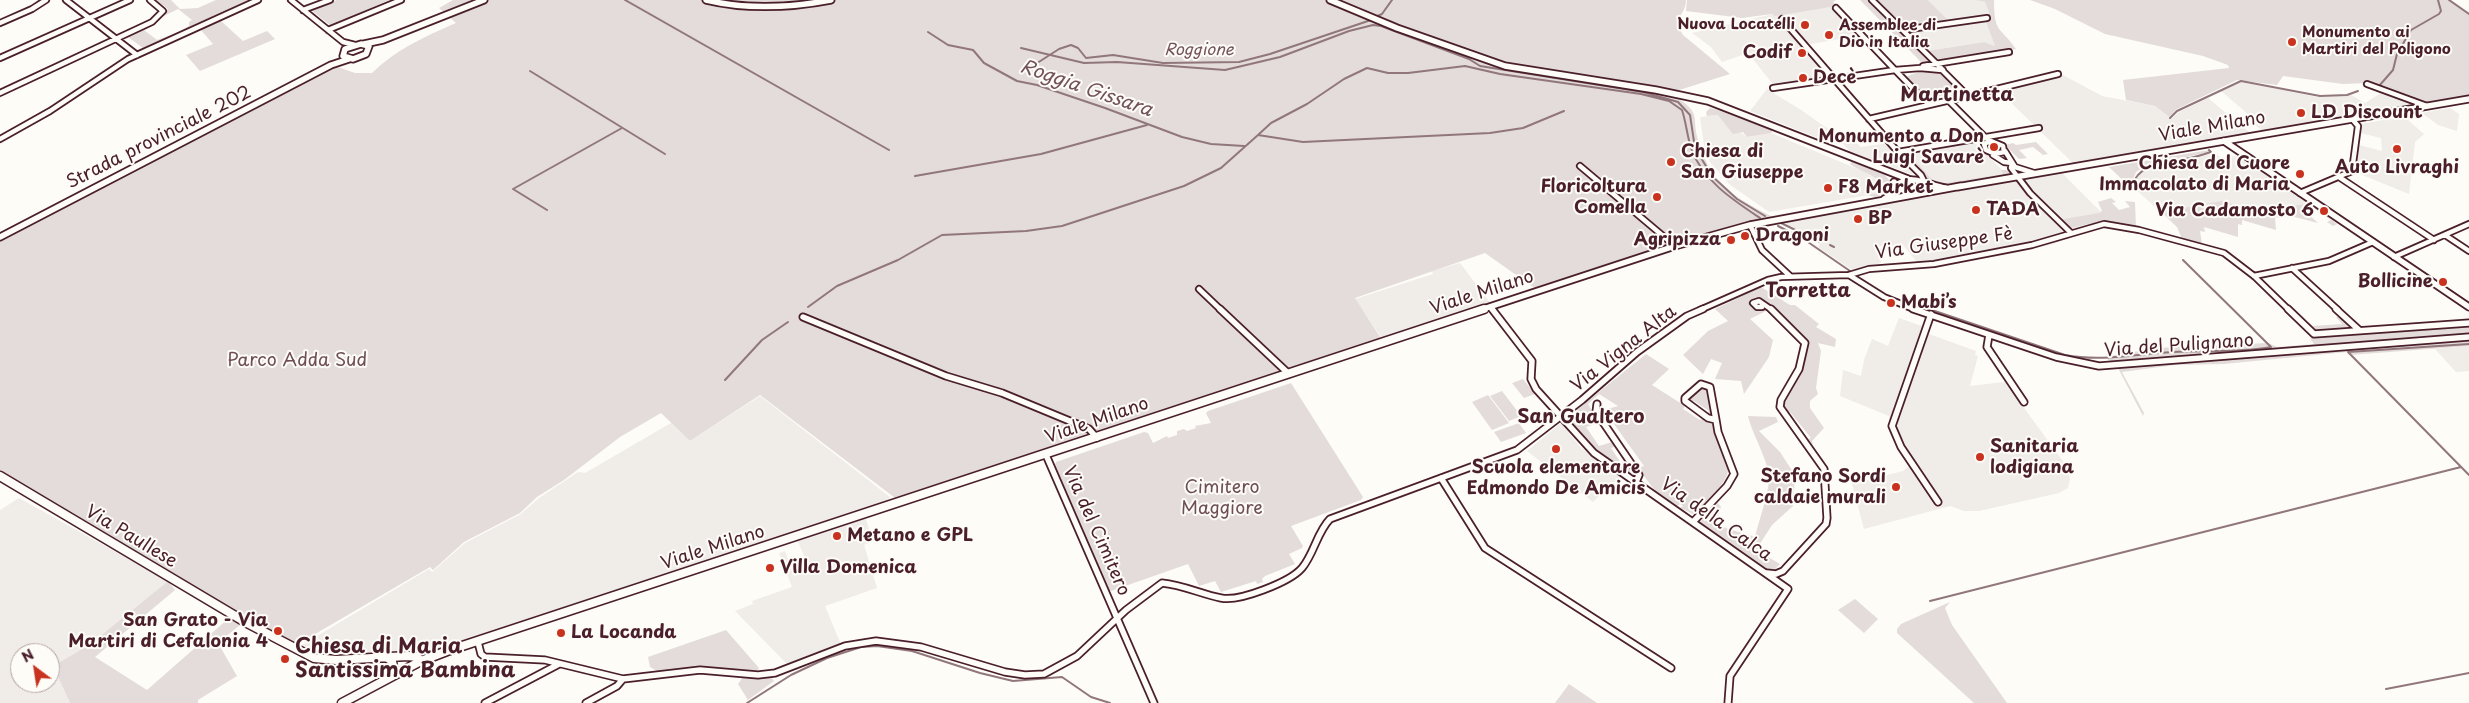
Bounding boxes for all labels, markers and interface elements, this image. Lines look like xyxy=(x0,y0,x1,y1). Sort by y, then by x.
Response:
place label: Nuova Locatelli xyxy=(1677,16,1795,34)
place label: Assemblee di Dio in Italia xyxy=(1839,17,1936,52)
marker: Nuova Locatelli xyxy=(1799,19,1811,31)
place label: Monumento ai Martiri del Poligono xyxy=(2302,24,2451,59)
marker: Assemblee di Dio in Italia xyxy=(1823,29,1835,41)
marker: Monumento ai Martiri del Poligono xyxy=(2286,36,2298,48)
water label: Roggione xyxy=(1164,41,1234,61)
place label: Codif xyxy=(1743,42,1792,64)
marker: Codif xyxy=(1796,47,1808,59)
water label: Roggia Gissara xyxy=(1017,56,1155,122)
place label: Decè xyxy=(1813,67,1856,89)
marker: Decè xyxy=(1797,72,1809,84)
street label: Strada provinciale 202 xyxy=(63,82,255,194)
district label: Martinetta xyxy=(1900,83,2014,107)
place label: LD Discount xyxy=(2311,102,2423,124)
street label: Viale Milano xyxy=(2157,107,2267,147)
marker: LD Discount xyxy=(2295,107,2307,119)
place label: Monumento a Don Luigi Savarè xyxy=(1818,126,1984,168)
place label: Chiesa di San Giuseppe xyxy=(1681,141,1804,183)
marker: Monumento a Don Luigi Savarè xyxy=(1988,141,2000,153)
marker: Auto Livraghi xyxy=(2391,143,2403,155)
place label: Chiesa del Cuore Immacolato di Maria xyxy=(2099,153,2290,195)
marker: Chiesa di San Giuseppe xyxy=(1665,156,1677,168)
place label: Auto Livraghi xyxy=(2335,157,2459,179)
marker: Chiesa del Cuore Immacolato di Maria xyxy=(2294,168,2306,180)
place label: Floricoltura Comella xyxy=(1540,176,1647,218)
place label: F8 Market xyxy=(1838,177,1934,199)
marker: F8 Market xyxy=(1822,182,1834,194)
marker: Floricoltura Comella xyxy=(1651,191,1663,203)
place label: TADA xyxy=(1986,199,2039,221)
place label: Via Cadamosto 6 xyxy=(2155,200,2314,222)
marker: TADA xyxy=(1970,204,1982,216)
marker: Via Cadamosto 6 xyxy=(2318,205,2330,217)
place label: BP xyxy=(1868,208,1892,230)
marker: BP xyxy=(1852,213,1864,225)
street label: Via Giuseppe Fè xyxy=(1874,224,2014,264)
place label: Dragoni xyxy=(1755,225,1829,247)
place label: Agripizza xyxy=(1634,229,1721,251)
marker: Dragoni xyxy=(1739,230,1751,242)
marker: Agripizza xyxy=(1725,234,1737,246)
street label: Viale Milano xyxy=(1427,266,1537,320)
place label: Bollicine xyxy=(2357,271,2433,293)
marker: Bollicine xyxy=(2437,276,2449,288)
district label: Torretta xyxy=(1765,279,1851,303)
place label: Mabi’s xyxy=(1901,292,1957,314)
marker: Mabi’s xyxy=(1885,297,1897,309)
street label: Via Vigna Alta xyxy=(1567,301,1681,397)
street label: Via del Pulignano xyxy=(2103,330,2255,362)
park label: Parco Adda Sud xyxy=(227,350,367,372)
street label: Viale Milano xyxy=(1042,393,1152,449)
district label: San Gualtero xyxy=(1518,407,1644,429)
place label: Sanitaria lodigiana xyxy=(1990,436,2079,478)
marker: Scuola elementare Edmondo De Amicis xyxy=(1550,443,1562,455)
marker: Sanitaria lodigiana xyxy=(1974,451,1986,463)
place label: Scuola elementare Edmondo De Amicis xyxy=(1467,457,1645,499)
street label: Via del Cimitero xyxy=(1058,463,1134,599)
place label: Stefano Sordi caldaie murali xyxy=(1754,466,1886,508)
street label: Via della Calca xyxy=(1656,474,1776,566)
park label: Cimitero Maggiore xyxy=(1181,477,1263,520)
marker: Stefano Sordi caldaie murali xyxy=(1890,481,1902,493)
street label: Via Paullese xyxy=(81,501,181,573)
street label: Viale Milano xyxy=(658,521,768,575)
place label: Metano e GPL xyxy=(847,525,973,547)
marker: Metano e GPL xyxy=(831,530,843,542)
place label: Villa Domenica xyxy=(780,557,917,579)
marker: Villa Domenica xyxy=(764,562,776,574)
place label: San Grato - Via Martiri di Cefalonia 4 xyxy=(68,610,268,652)
place label: La Locanda xyxy=(571,622,677,644)
marker: San Grato - Via Martiri di Cefalonia 4 xyxy=(272,625,284,637)
marker: La Locanda xyxy=(555,627,567,639)
place label: Chiesa di Maria Santissima Bambina xyxy=(295,634,515,684)
north arrow xyxy=(10,643,60,693)
text: N xyxy=(17,644,38,667)
marker: Chiesa di Maria Santissima Bambina xyxy=(279,653,291,665)

